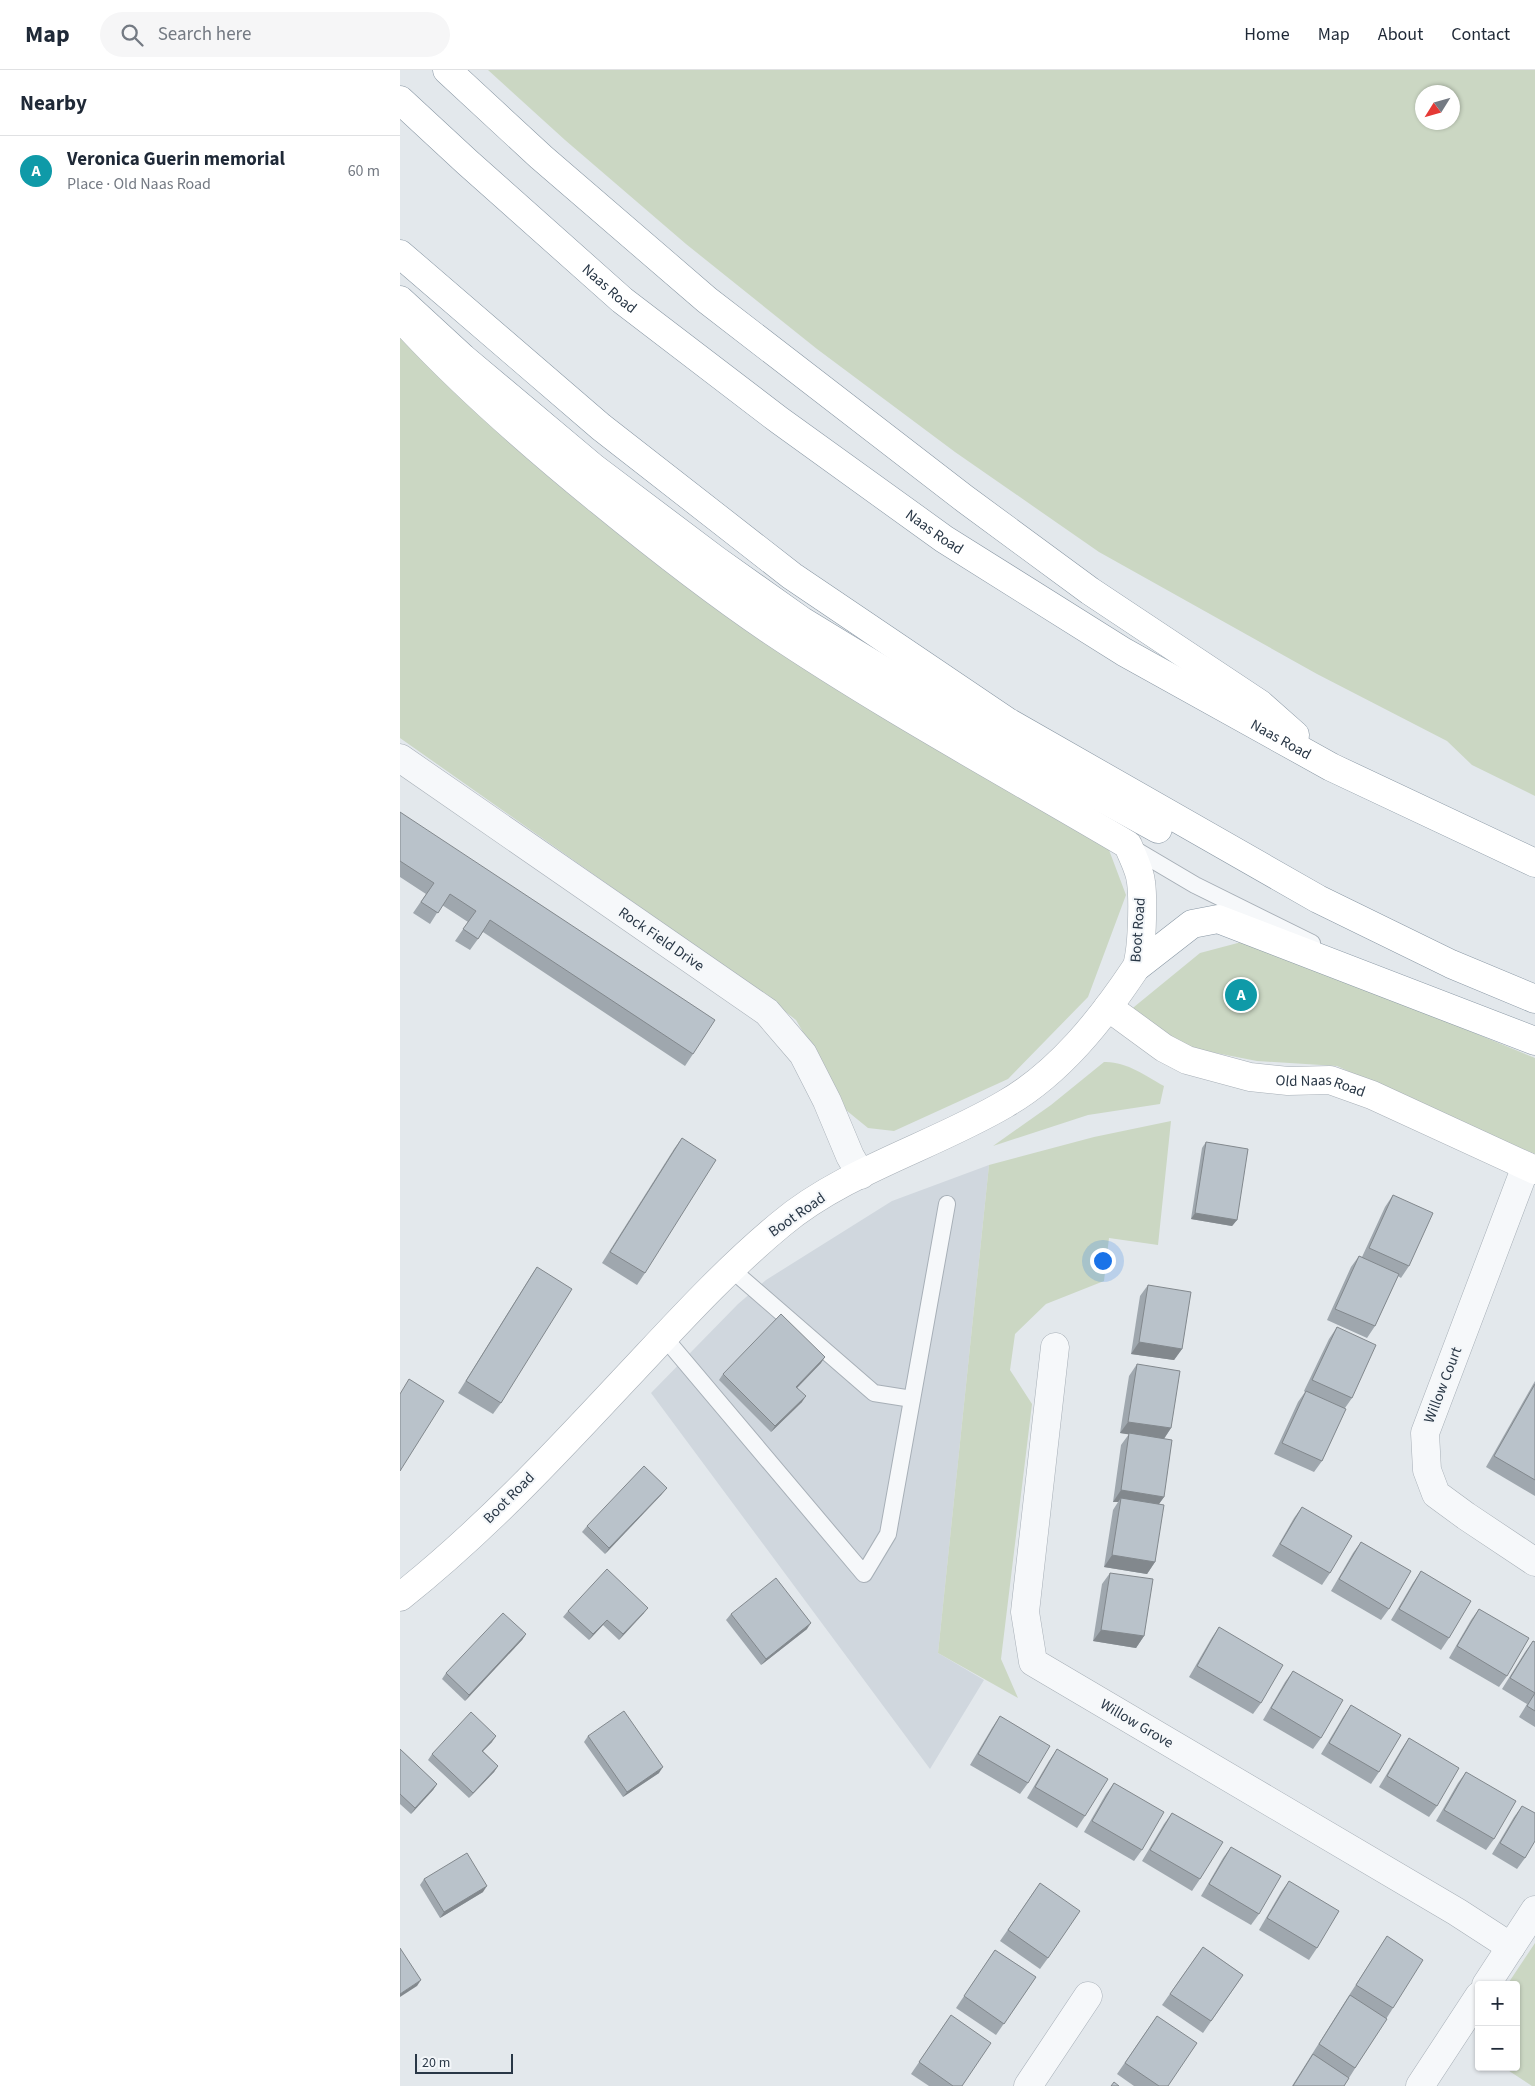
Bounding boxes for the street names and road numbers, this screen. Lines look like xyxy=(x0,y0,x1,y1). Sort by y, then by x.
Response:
street label: Naas Road xyxy=(578,259,641,318)
street label: Naas Road xyxy=(901,504,968,559)
street label: Naas Road xyxy=(1247,714,1315,765)
street label: Boot Road xyxy=(1125,897,1151,963)
street label: Rock Field Drive xyxy=(614,902,709,976)
street label: Old Naas Road xyxy=(1274,1069,1368,1102)
street label: Boot Road xyxy=(764,1188,830,1242)
street label: Willow Court xyxy=(1419,1344,1467,1426)
street label: Boot Road xyxy=(479,1468,539,1528)
street label: Willow Grove xyxy=(1096,1693,1178,1753)

